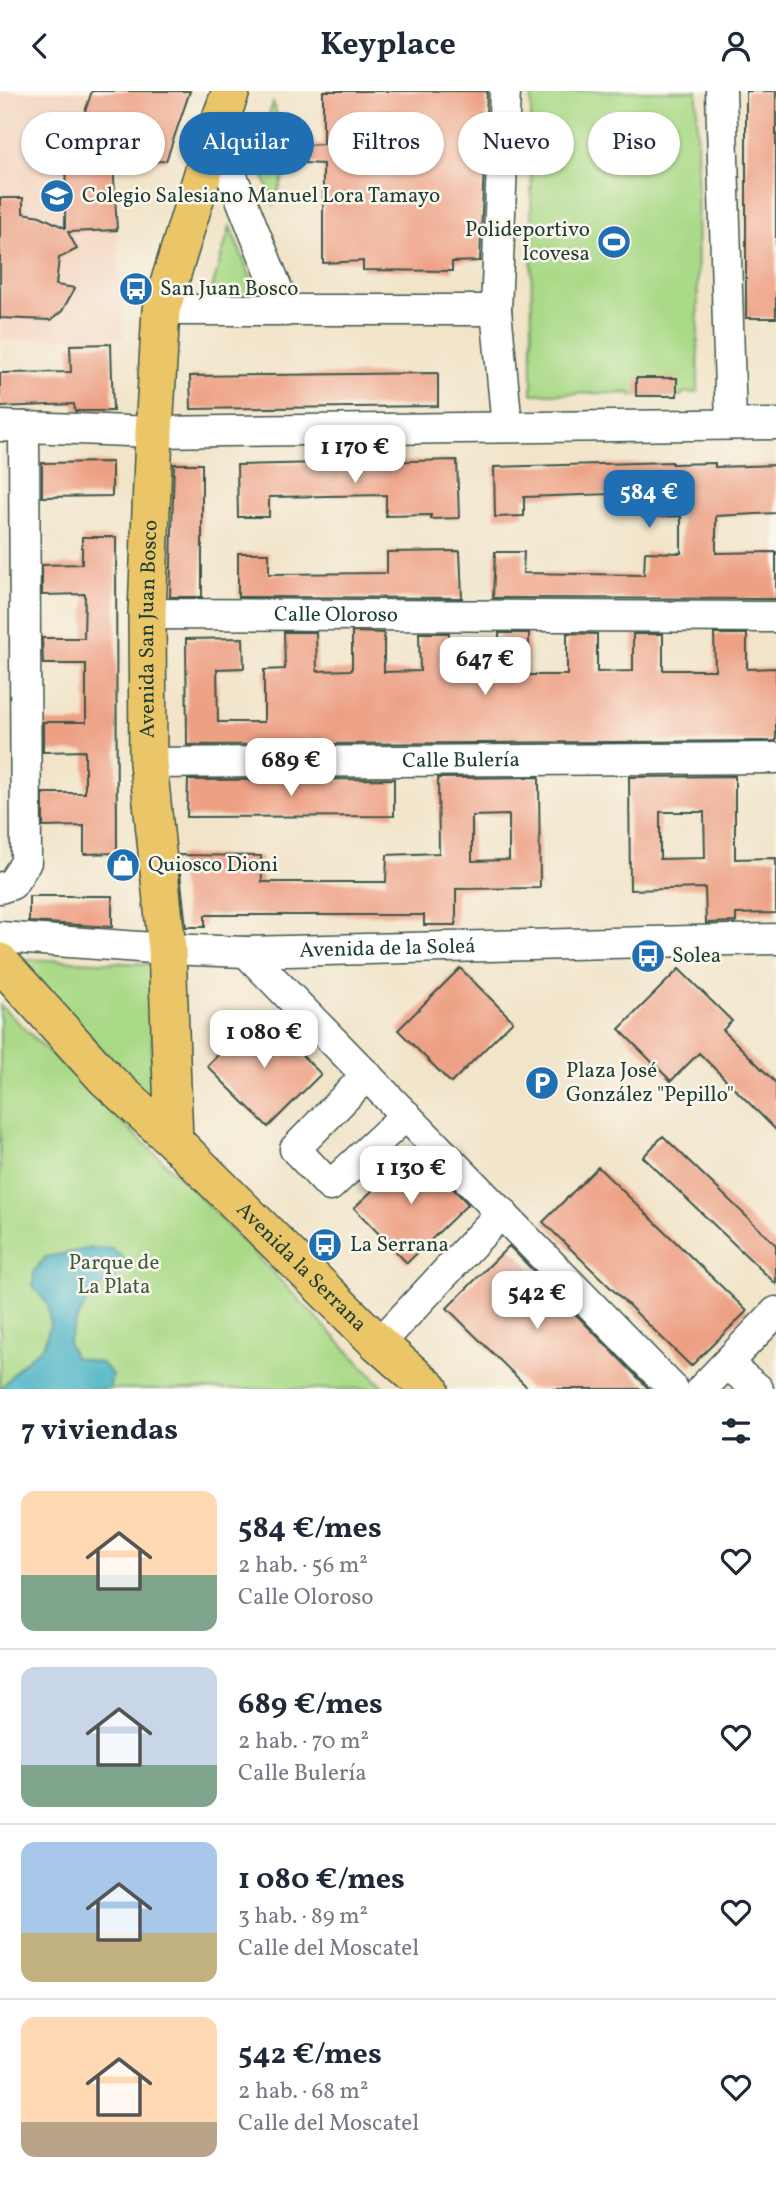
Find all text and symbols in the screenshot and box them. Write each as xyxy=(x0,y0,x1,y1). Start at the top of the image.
text: Keyplace xyxy=(320,24,456,68)
icon: back xyxy=(21,27,59,65)
icon: person xyxy=(717,27,755,65)
chip: Comprar xyxy=(21,112,165,175)
chip: Alquilar xyxy=(179,112,314,175)
chip: Filtros xyxy=(328,112,444,175)
chip: Nuevo xyxy=(458,112,574,175)
chip: Piso xyxy=(588,112,680,175)
school or university icon: Colegio Salesiano Manuel Lora Tamayo xyxy=(38,177,76,215)
place label: Colegio Salesiano Manuel Lora Tamayo xyxy=(82,182,440,211)
place label: Polideportivo Icovesa xyxy=(465,216,590,269)
sports icon: Polideportivo Icovesa xyxy=(595,223,633,261)
bus stop icon: San Juan Bosco xyxy=(117,270,155,308)
place label: San Juan Bosco xyxy=(160,275,299,304)
pin: 1 170 € xyxy=(290,425,420,485)
text: 1 170 € xyxy=(320,432,390,464)
pin: 584 € xyxy=(600,471,698,530)
text: 584 € xyxy=(620,477,678,509)
street label: Avenida San Juan Bosco xyxy=(132,519,165,738)
street label: Calle Oloroso xyxy=(274,600,398,630)
pin: 647 € xyxy=(436,637,534,697)
text: 647 € xyxy=(456,644,514,676)
pin: 689 € xyxy=(242,739,340,798)
text: 689 € xyxy=(261,745,321,777)
street label: Calle Bulería xyxy=(402,746,520,775)
shop icon: Quiosco Dioni xyxy=(104,846,142,884)
place label: Quiosco Dioni xyxy=(148,851,278,880)
street label: Avenida de la Soleá xyxy=(299,932,476,965)
bus stop icon: Solea xyxy=(629,937,667,975)
place label: Solea xyxy=(672,942,721,971)
pin: 1 080 € xyxy=(199,1011,329,1070)
text: 1 080 € xyxy=(226,1017,302,1049)
place label: Plaza José González "Pepillo" xyxy=(566,1057,734,1110)
parking icon: Plaza José González "Pepillo" xyxy=(523,1064,561,1102)
pin: 1 130 € xyxy=(346,1147,476,1206)
text: 1 130 € xyxy=(376,1153,446,1185)
street label: Avenida la Serrana xyxy=(229,1196,373,1338)
bus stop icon: La Serrana xyxy=(306,1226,344,1264)
place label: La Serrana xyxy=(350,1231,449,1260)
park label: Parque de La Plata xyxy=(69,1249,159,1302)
pin: 542 € xyxy=(488,1271,586,1331)
text: 542 € xyxy=(508,1278,566,1310)
text: 7 viviendas xyxy=(21,1410,178,1452)
icon: filters xyxy=(717,1412,755,1450)
text: 584 €/mes xyxy=(238,1508,382,1550)
icon: home xyxy=(77,1519,161,1603)
icon: heart xyxy=(717,1542,755,1580)
text: 2 hab. · 56 m² xyxy=(238,1550,368,1582)
text: Calle Oloroso xyxy=(238,1582,374,1614)
text: 689 €/mes xyxy=(238,1684,383,1726)
icon: home xyxy=(77,1695,161,1779)
icon: heart xyxy=(717,1718,755,1756)
text: 2 hab. · 70 m² xyxy=(238,1726,369,1758)
text: Calle Bulería xyxy=(238,1758,367,1790)
text: 1 080 €/mes xyxy=(238,1859,405,1901)
icon: home xyxy=(77,1870,161,1954)
icon: heart xyxy=(717,1893,755,1931)
text: 3 hab. · 89 m² xyxy=(238,1901,368,1933)
text: Calle del Moscatel xyxy=(238,1933,419,1965)
text: 542 €/mes xyxy=(238,2034,382,2076)
icon: home xyxy=(77,2045,161,2129)
icon: heart xyxy=(717,2068,755,2106)
text: 2 hab. · 68 m² xyxy=(238,2076,368,2108)
text: Calle del Moscatel xyxy=(238,2108,419,2140)

